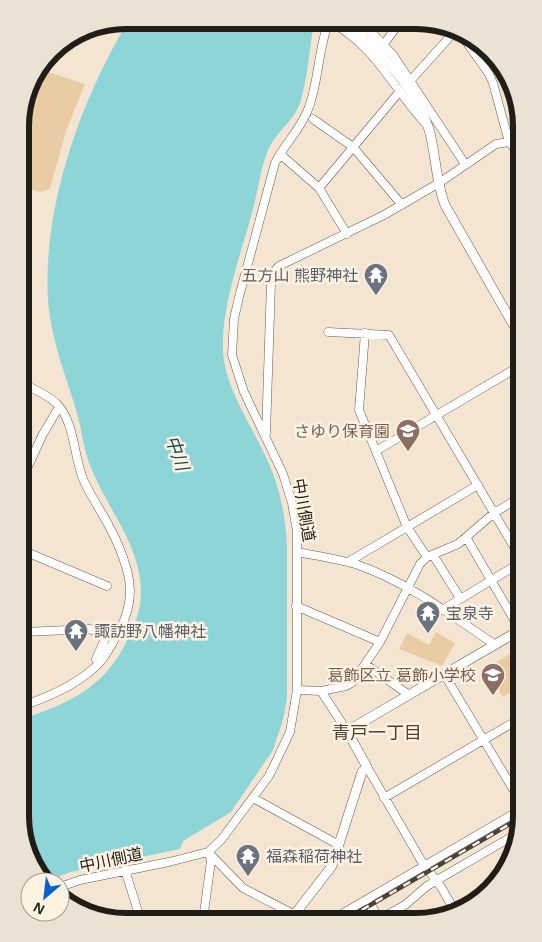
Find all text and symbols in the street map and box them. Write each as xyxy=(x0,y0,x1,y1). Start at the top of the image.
temple icon: 五方山 熊野神社 xyxy=(363,262,389,296)
place label: 五方山 熊野神社 xyxy=(242,267,358,284)
school or university icon: さゆり保育園 xyxy=(395,418,421,452)
place label: さゆり保育園 xyxy=(294,423,390,440)
water label: 中川 xyxy=(161,433,193,475)
street label: 中川側道 xyxy=(290,477,318,543)
temple icon: 宝泉寺 xyxy=(415,600,441,634)
place label: 宝泉寺 xyxy=(446,605,494,622)
temple icon: 諏訪野八幡神社 xyxy=(63,618,89,652)
place label: 諏訪野八幡神社 xyxy=(94,623,206,640)
school or university icon: 葛飾区立 葛飾小学校 xyxy=(480,662,506,696)
place label: 葛飾区立 葛飾小学校 xyxy=(328,667,476,684)
district label: 青戸一丁目 xyxy=(332,723,422,743)
temple icon: 福森稲荷神社 xyxy=(235,843,261,877)
street label: 中川側道 xyxy=(78,845,144,875)
place label: 福森稲荷神社 xyxy=(266,848,362,865)
north arrow xyxy=(20,872,70,922)
text: N xyxy=(31,899,47,918)

